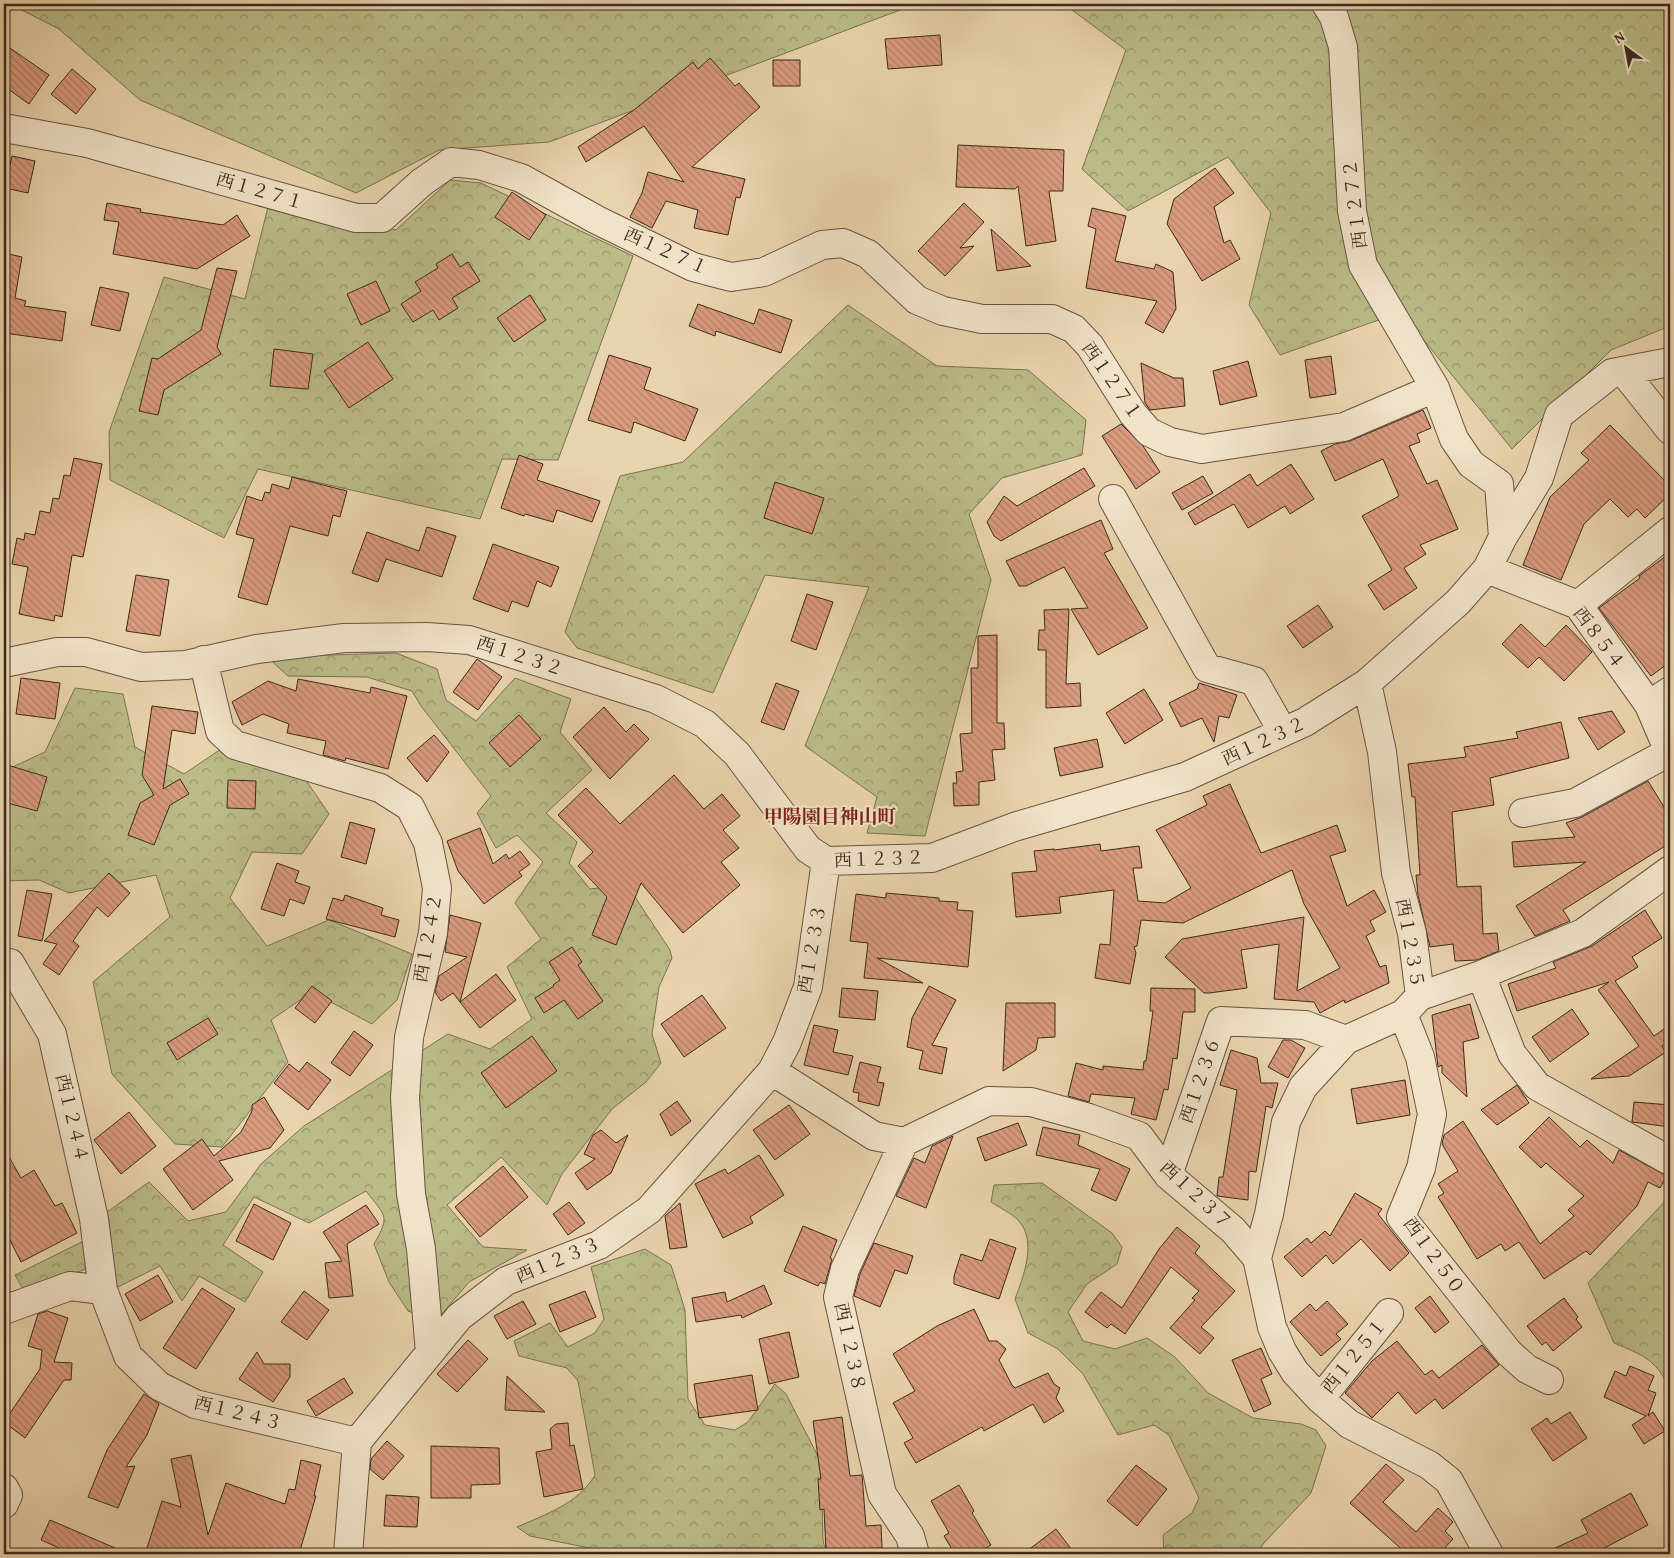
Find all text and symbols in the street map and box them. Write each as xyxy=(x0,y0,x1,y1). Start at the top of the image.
north arrow xyxy=(1602,22,1652,72)
text: N xyxy=(1610,26,1629,48)
street label: 西１２７２ xyxy=(1336,158,1373,250)
street label: 西１２７１ xyxy=(213,165,307,216)
street label: 西１２７１ xyxy=(620,220,713,281)
street label: 西１２７１ xyxy=(1076,336,1149,425)
street label: 西８５４ xyxy=(1567,601,1632,675)
street label: 西１２３２ xyxy=(473,629,567,682)
street label: 西１２３２ xyxy=(1217,709,1310,772)
district label: 甲陽園目神山町 xyxy=(763,802,897,830)
street label: 西１２３２ xyxy=(834,843,924,874)
street label: 西１２４２ xyxy=(406,891,449,985)
street label: 西１２３５ xyxy=(1389,896,1432,990)
street label: 西１２３３ xyxy=(790,902,833,996)
street label: 西１２３６ xyxy=(1172,1033,1227,1127)
street label: 西１２４４ xyxy=(49,1071,96,1165)
street label: 西１２３７ xyxy=(1154,1154,1238,1235)
street label: 西１２５０ xyxy=(1397,1211,1472,1300)
street label: 西１２３３ xyxy=(511,1230,605,1290)
street label: 西１２３８ xyxy=(828,1300,873,1394)
street label: 西１２５１ xyxy=(1315,1312,1392,1399)
street label: 西１２４３ xyxy=(191,1389,285,1437)

